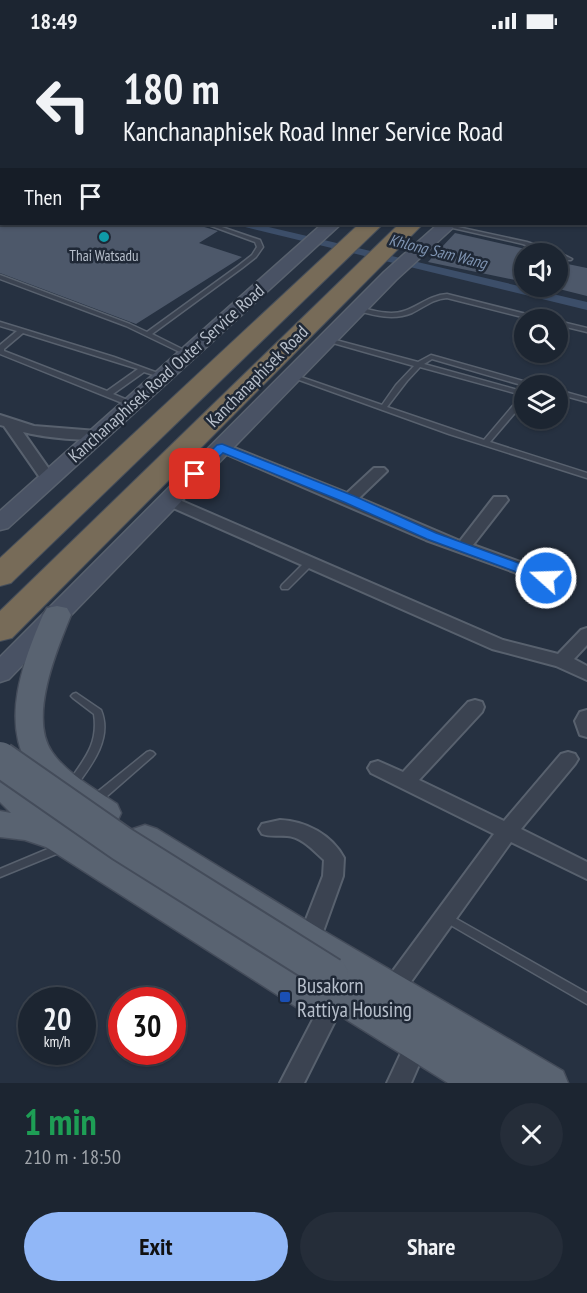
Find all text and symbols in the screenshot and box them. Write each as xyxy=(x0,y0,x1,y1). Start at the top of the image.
text: 18:49 xyxy=(30,7,78,35)
text: 180 m xyxy=(123,61,220,116)
icon: left xyxy=(24,66,102,144)
text: Kanchanaphisek Road Inner Service Road xyxy=(123,114,503,148)
icon: arrive xyxy=(74,180,107,213)
text: Then xyxy=(24,183,62,211)
water label: Khlong Sam Wang xyxy=(387,229,490,273)
marker: Thai Watsadu xyxy=(97,230,111,244)
map controls xyxy=(514,243,568,429)
button: sound xyxy=(514,243,568,297)
place label: Thai Watsadu xyxy=(69,246,139,265)
street label: Kanchanaphisek Road Outer Service Road xyxy=(63,279,269,467)
button: search xyxy=(514,309,568,363)
street label: Kanchanaphisek Road xyxy=(202,321,312,431)
button: layers xyxy=(514,375,568,429)
pin xyxy=(169,448,220,499)
icon: arrive xyxy=(178,457,211,490)
position arrow xyxy=(514,546,578,610)
place label: Busakorn Rattiya Housing xyxy=(297,972,412,1023)
speed limit sign: 30 xyxy=(108,987,186,1065)
marker: Busakorn Rattiya Housing xyxy=(278,990,292,1004)
text: 20 xyxy=(43,999,71,1038)
text: km/h xyxy=(44,1032,70,1051)
text: 1 min xyxy=(24,1098,97,1145)
button: close xyxy=(500,1103,563,1166)
text: 210 m · 18:50 xyxy=(24,1144,121,1170)
button: Exit xyxy=(24,1212,288,1281)
button: Share xyxy=(300,1212,563,1281)

